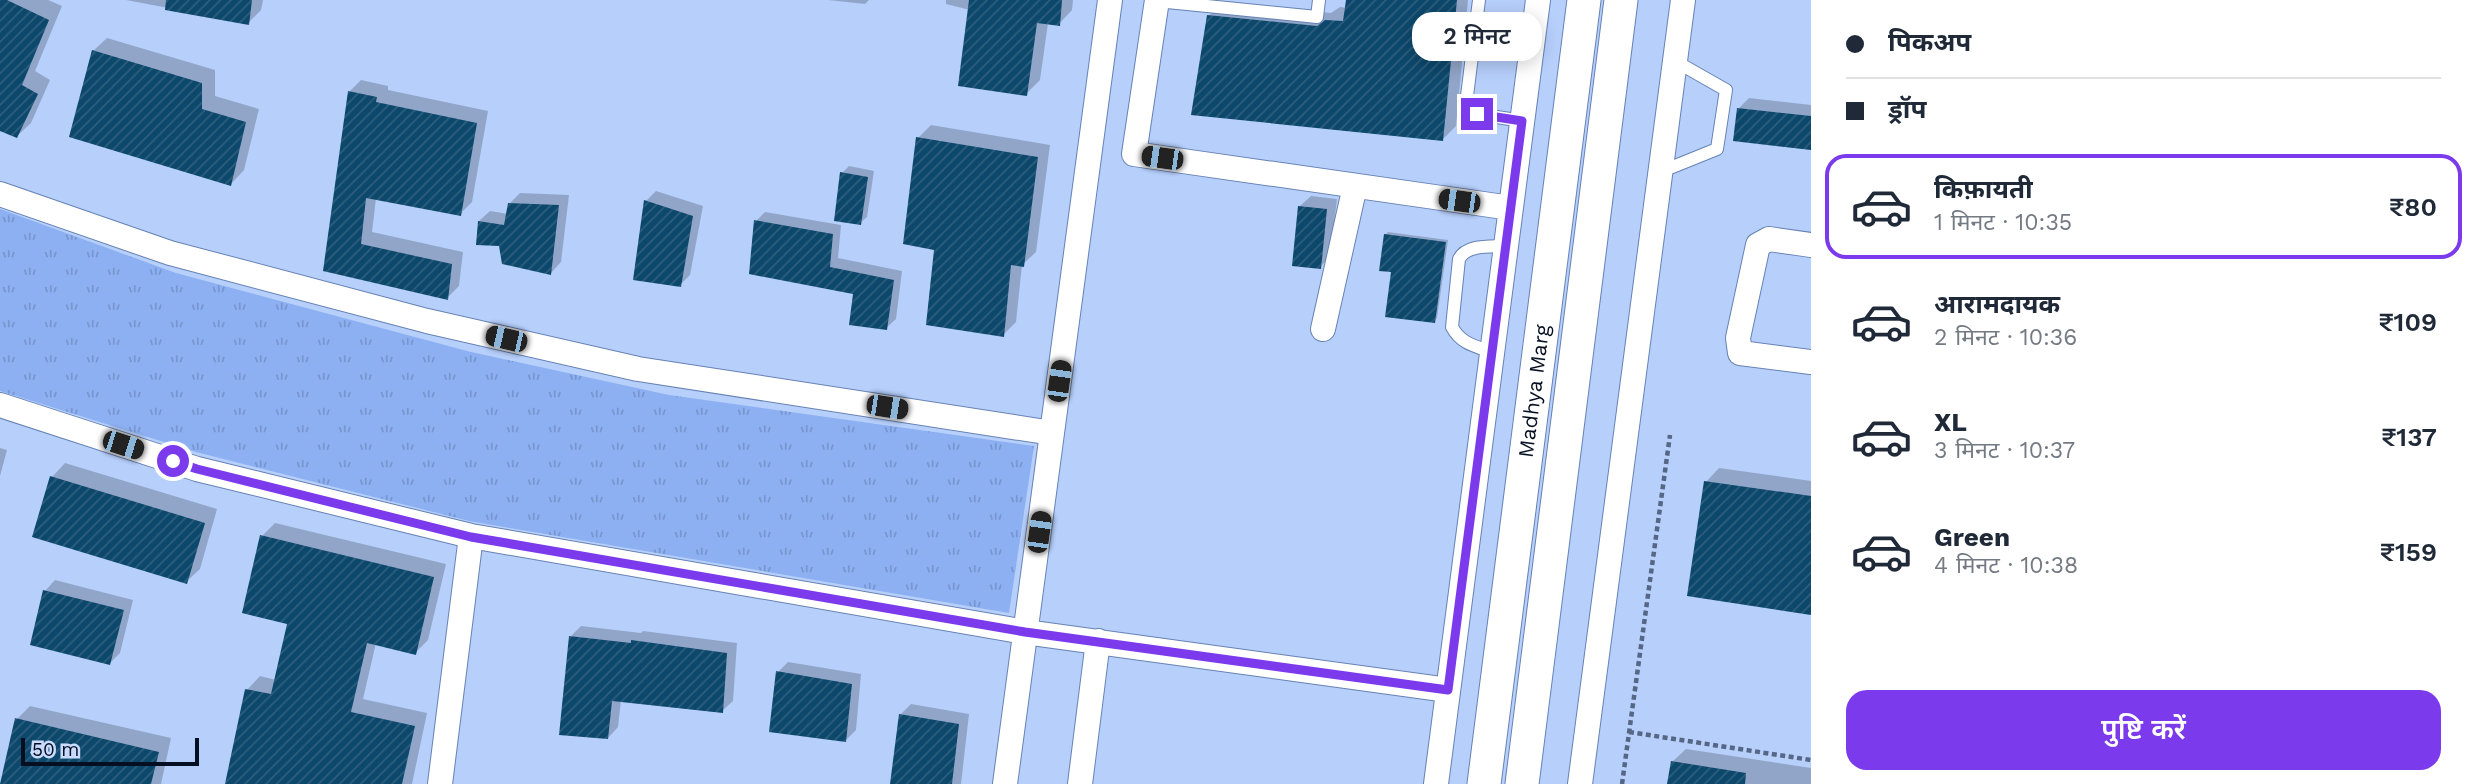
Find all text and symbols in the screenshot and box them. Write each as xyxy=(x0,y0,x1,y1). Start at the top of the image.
callout: 2 मिनट xyxy=(1412,12,1542,61)
text: 2 मिनट xyxy=(1443,23,1511,50)
text: पिकअप xyxy=(1888,27,1971,57)
text: ड्रॉप xyxy=(1888,94,1926,124)
route end xyxy=(1461,98,1493,130)
car xyxy=(1140,145,1185,171)
text: किफ़ायती xyxy=(1934,174,2033,204)
icon: car xyxy=(1850,175,1913,238)
car xyxy=(1437,188,1482,214)
text: ₹80 xyxy=(2389,192,2437,222)
text: 1 मिनट · 10:35 xyxy=(1934,209,2072,236)
text: आरामदायक xyxy=(1934,289,2060,319)
icon: car xyxy=(1850,290,1913,353)
text: ₹109 xyxy=(2378,307,2437,337)
street label: Madhya Marg xyxy=(1513,322,1555,459)
car xyxy=(484,324,529,354)
text: 2 मिनट · 10:36 xyxy=(1934,324,2077,351)
car xyxy=(1046,359,1073,403)
car xyxy=(865,393,910,421)
icon: car xyxy=(1850,405,1913,468)
text: XL xyxy=(1934,407,1967,437)
text: ₹137 xyxy=(2381,422,2437,452)
car xyxy=(100,429,147,461)
text: 3 मिनट · 10:37 xyxy=(1934,437,2075,464)
route start xyxy=(157,445,189,477)
car xyxy=(1026,510,1053,554)
icon: car xyxy=(1850,520,1913,583)
text: Green xyxy=(1934,522,2010,552)
text: ₹159 xyxy=(2380,537,2437,567)
text: 4 मिनट · 10:38 xyxy=(1934,552,2078,579)
button: पुष्टि करें xyxy=(1846,690,2441,770)
scale bar xyxy=(21,735,200,767)
text: 50 m xyxy=(32,738,79,761)

